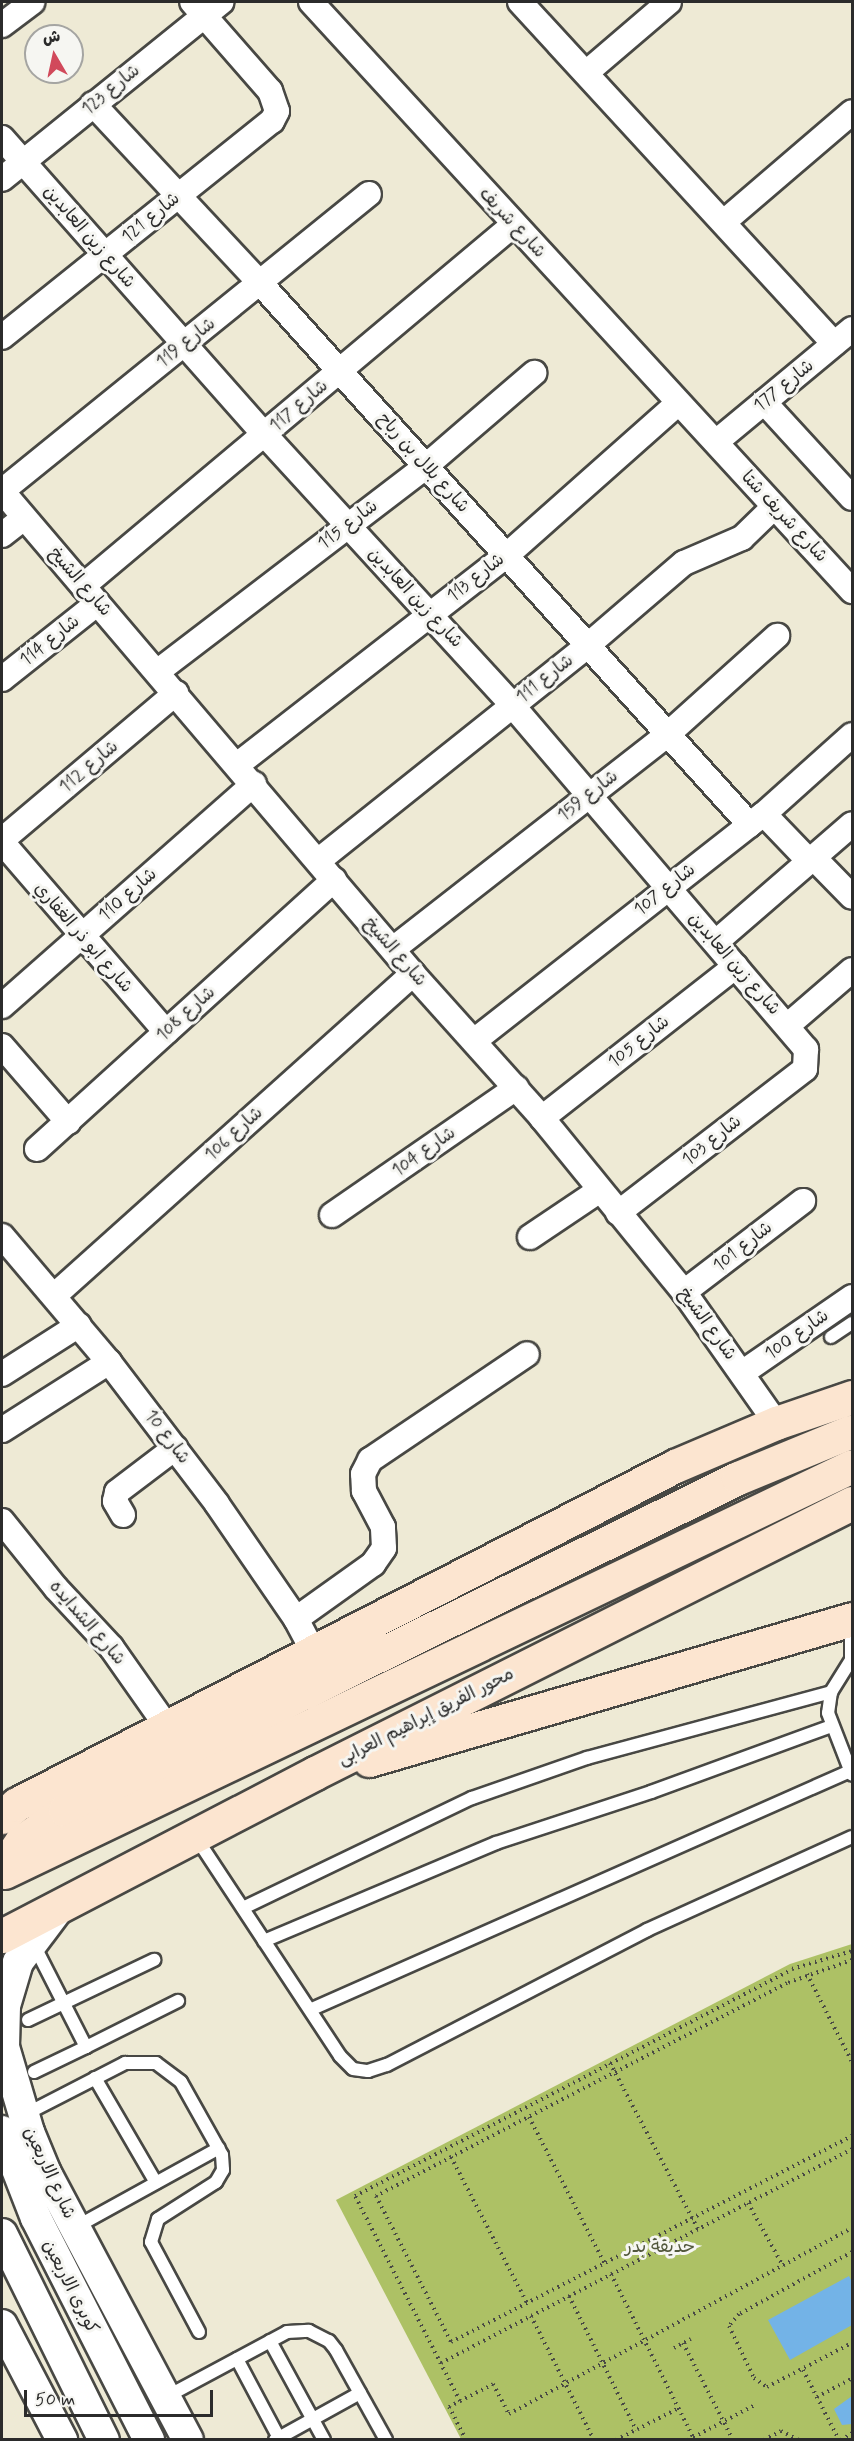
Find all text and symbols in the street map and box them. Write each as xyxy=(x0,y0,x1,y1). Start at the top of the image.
north arrow xyxy=(24,24,84,84)
text: ش xyxy=(41,26,62,49)
street label: شارع 123 xyxy=(78,60,144,120)
street label: شارع زين العابدين xyxy=(38,181,140,293)
street label: شارع شريف xyxy=(474,183,550,263)
street label: شارع 121 xyxy=(118,188,184,248)
street label: شارع 119 xyxy=(152,313,220,373)
street label: شارع 177 xyxy=(750,355,818,417)
street label: شارع 117 xyxy=(265,375,333,437)
street label: شارع بلال بن رباح xyxy=(372,409,474,517)
street label: شارع شريف شتا xyxy=(736,467,832,567)
street label: شارع 115 xyxy=(314,495,382,555)
street label: شارع الشيخ xyxy=(44,543,116,621)
street label: شارع زين العابدين xyxy=(363,543,467,653)
street label: شارع 113 xyxy=(443,549,509,607)
street label: شارع 114 xyxy=(16,611,84,671)
street label: شارع 111 xyxy=(512,650,578,708)
street label: شارع 112 xyxy=(55,736,123,798)
street label: شارع 159 xyxy=(553,766,623,826)
street label: شارع 107 xyxy=(630,859,700,921)
street label: شارع 110 xyxy=(94,864,162,926)
street label: شارع ابو ذر الغفاري xyxy=(29,878,137,998)
street label: شارع زين العابدين xyxy=(683,908,785,1020)
street label: شارع الشيخ xyxy=(359,913,431,991)
street label: شارع 108 xyxy=(152,982,220,1046)
street label: شارع 105 xyxy=(604,1011,674,1073)
street label: شارع 106 xyxy=(201,1102,267,1166)
street label: شارع 103 xyxy=(678,1111,746,1171)
street label: شارع 104 xyxy=(388,1122,460,1182)
street label: شارع 101 xyxy=(709,1217,777,1277)
street label: شارع الشيخ xyxy=(673,1283,741,1365)
street label: شارع 100 xyxy=(761,1305,833,1365)
street label: شارع 10 xyxy=(140,1406,194,1468)
street label: شارع الشدايده xyxy=(44,1576,130,1670)
street label: محور الفريق إبراهيم العرابى xyxy=(334,1663,518,1771)
street label: شارع الاربعين xyxy=(18,2124,80,2222)
park label: حديقة بدر xyxy=(625,2236,695,2258)
street label: كوبرى الاربعين xyxy=(37,2237,103,2337)
scale bar xyxy=(27,2378,216,2416)
text: 50 m xyxy=(35,2388,75,2412)

